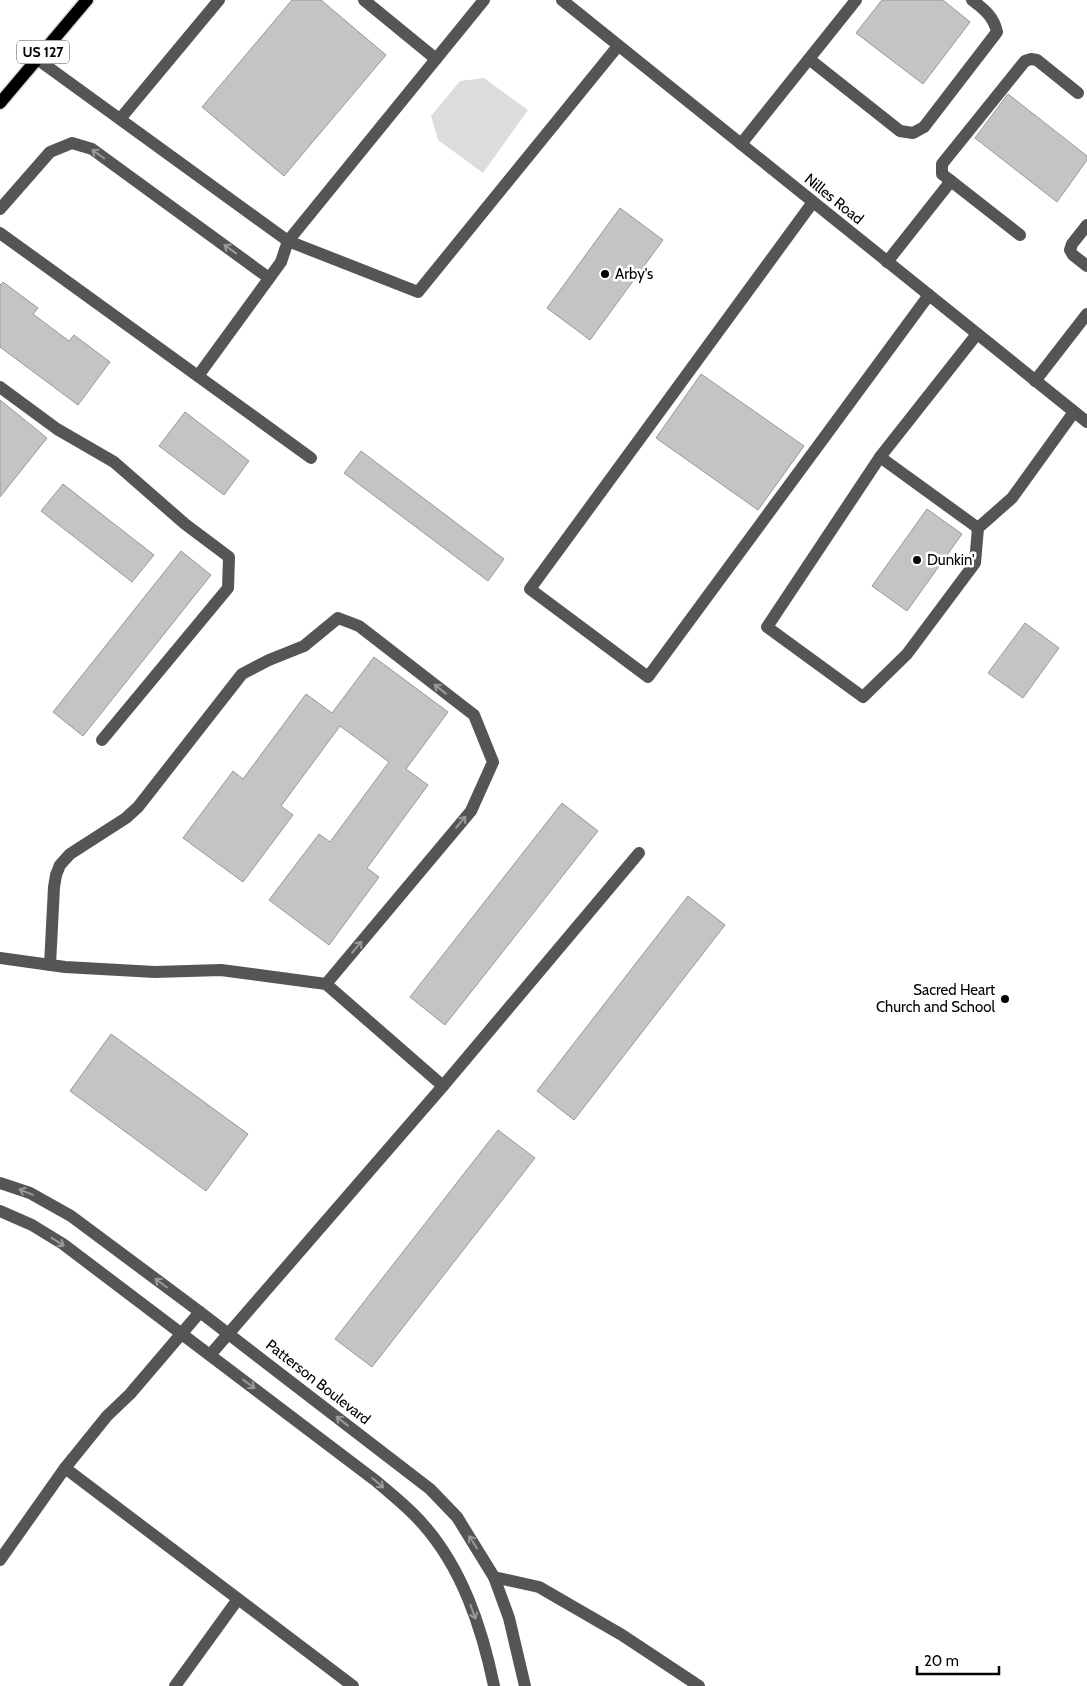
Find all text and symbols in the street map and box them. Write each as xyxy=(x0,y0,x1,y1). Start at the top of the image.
road number: US 127 xyxy=(17,41,69,64)
one-way arrow xyxy=(92,149,106,159)
street label: Nilles Road xyxy=(801,170,867,228)
one-way arrow xyxy=(223,244,237,254)
place label: Arby's xyxy=(615,265,653,283)
marker: Arby's xyxy=(599,268,611,280)
place label: Dunkin' xyxy=(927,551,975,569)
marker: Dunkin' xyxy=(911,554,923,566)
one-way arrow xyxy=(434,683,447,694)
one-way arrow xyxy=(455,816,467,829)
one-way arrow xyxy=(351,941,362,954)
place label: Sacred Heart Church and School xyxy=(876,981,995,1016)
marker: Sacred Heart Church and School xyxy=(999,993,1011,1005)
one-way arrow xyxy=(19,1187,34,1196)
one-way arrow xyxy=(51,1237,65,1247)
one-way arrow xyxy=(154,1278,168,1288)
street label: Patterson Boulevard xyxy=(262,1336,374,1428)
one-way arrow xyxy=(242,1379,255,1390)
one-way arrow xyxy=(336,1416,349,1427)
one-way arrow xyxy=(371,1477,384,1489)
one-way arrow xyxy=(468,1536,478,1550)
one-way arrow xyxy=(469,1604,478,1619)
scale bar xyxy=(917,1644,1000,1676)
text: 20 m xyxy=(924,1652,959,1670)

